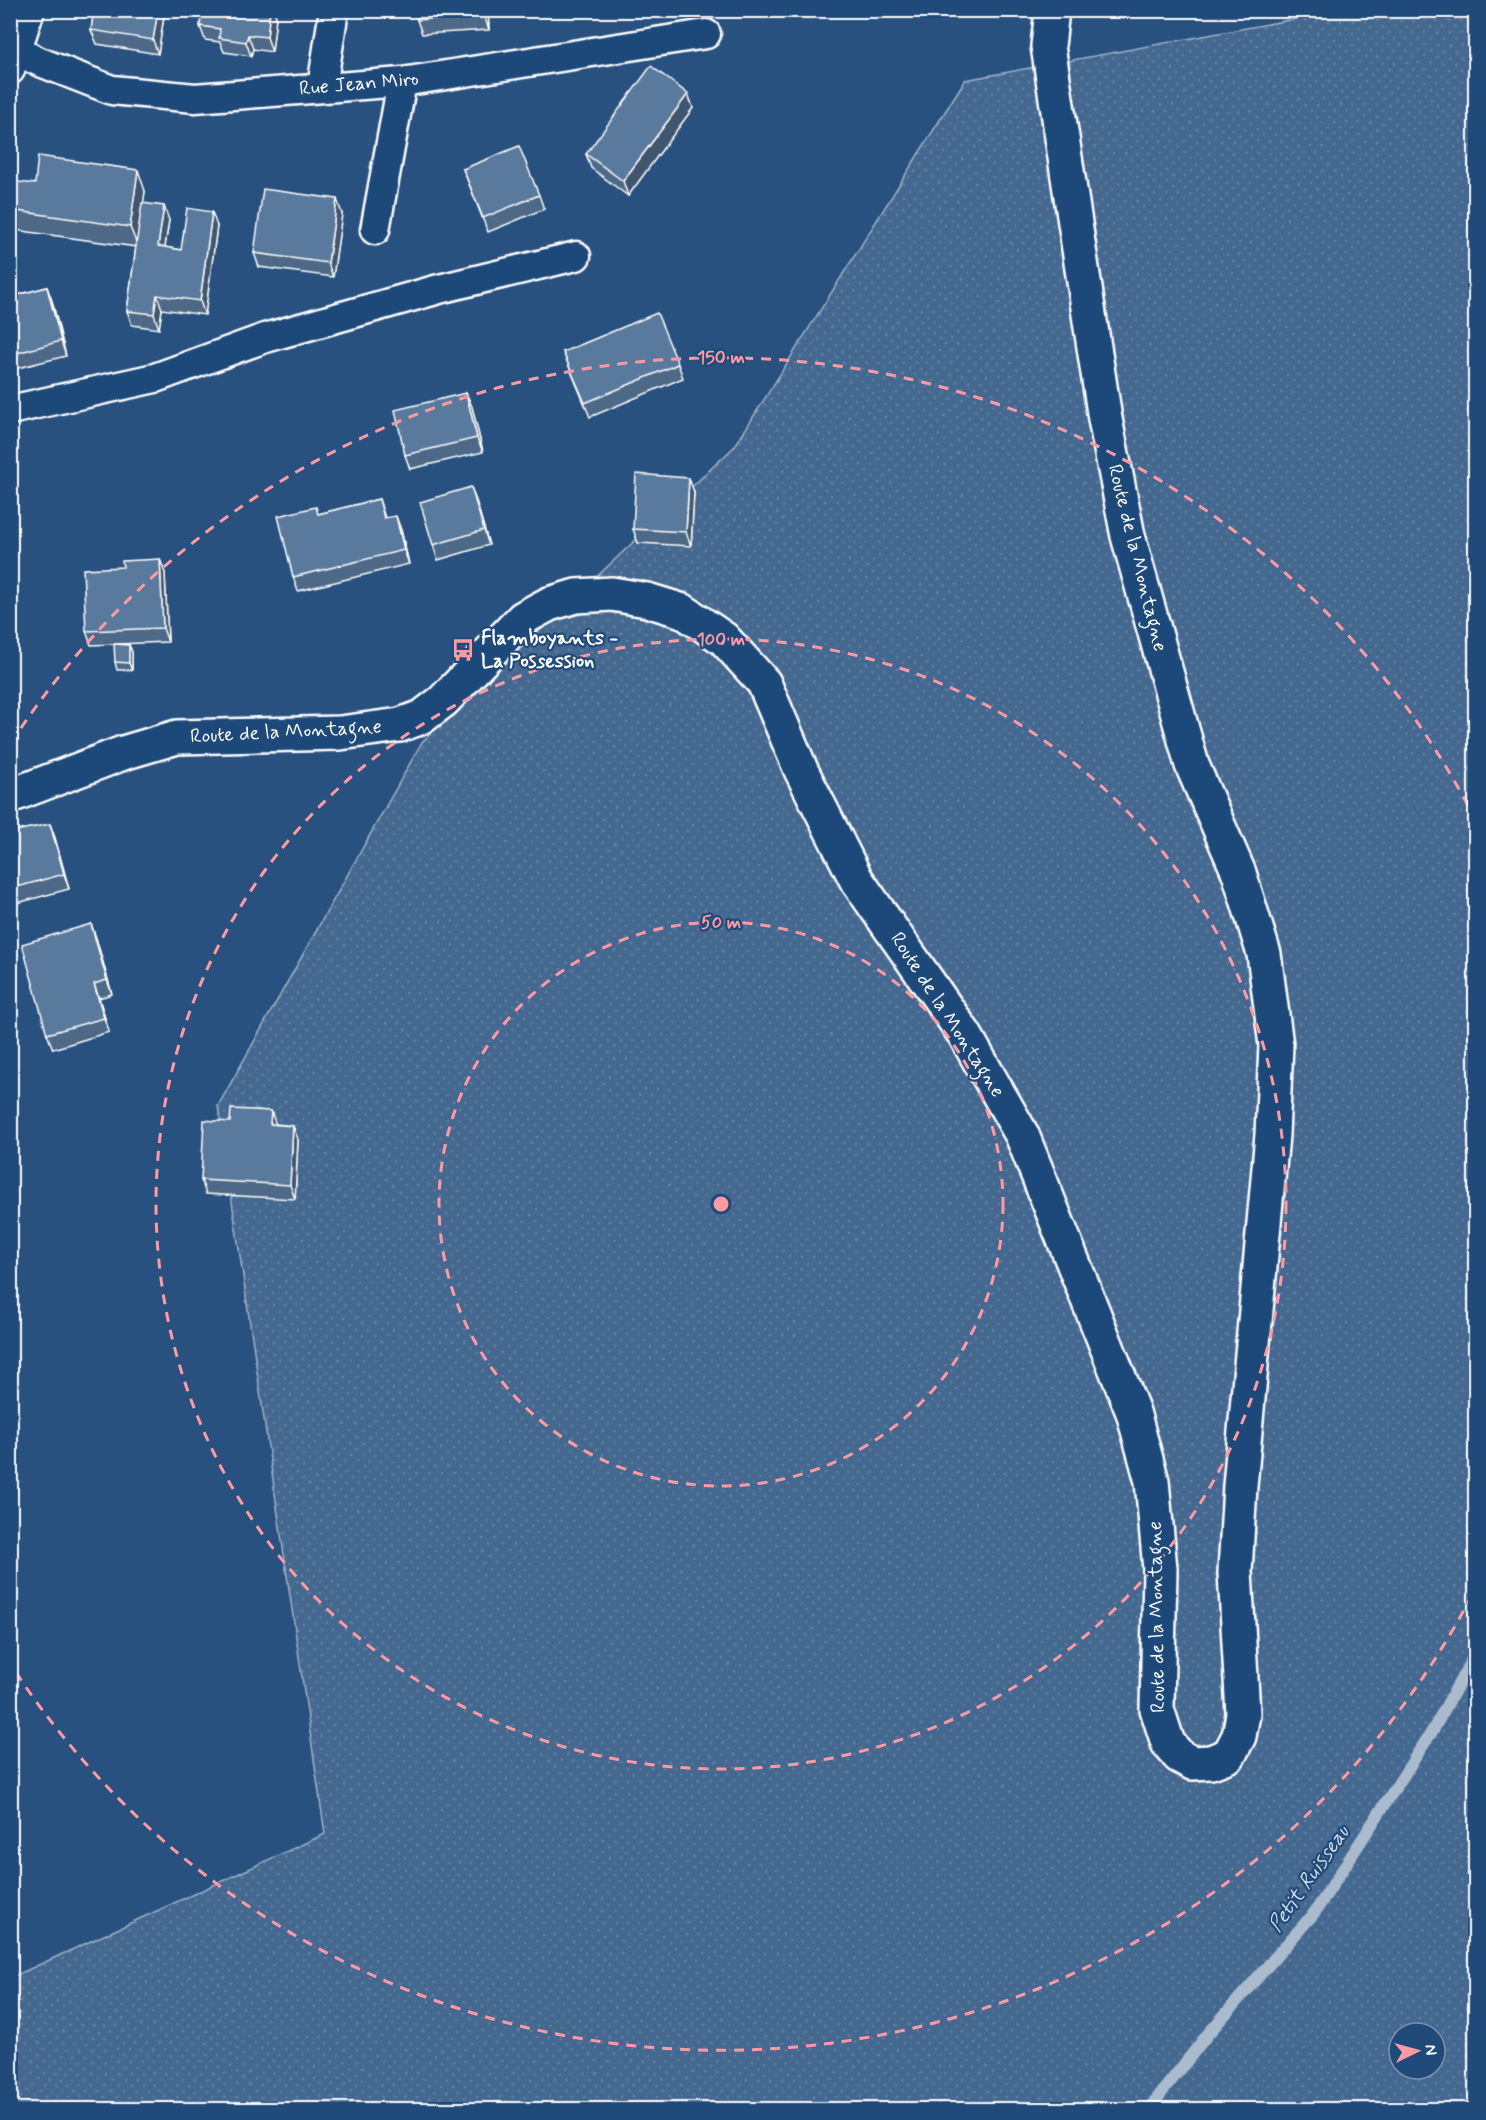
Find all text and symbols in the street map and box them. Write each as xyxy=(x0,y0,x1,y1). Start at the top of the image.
street label: Rue Jean Miro xyxy=(298,65,420,103)
text: 150 m xyxy=(697,346,745,370)
street label: Route de la Montagne xyxy=(1099,462,1173,655)
place label: Flamboyants - La Possession xyxy=(481,625,618,675)
text: 100 m xyxy=(697,628,745,652)
bus stop icon: Flamboyants - La Possession xyxy=(450,637,476,663)
street label: Route de la Montagne xyxy=(189,713,383,753)
text: 50 m xyxy=(701,911,741,935)
street label: Route de la Montagne xyxy=(882,927,1011,1104)
centre of rings xyxy=(711,1194,731,1214)
street label: Route de la Montagne xyxy=(1142,1521,1174,1713)
water label: Petit Ruisseau xyxy=(1262,1819,1357,1938)
north arrow xyxy=(1387,2021,1447,2081)
text: N xyxy=(1420,2044,1441,2056)

